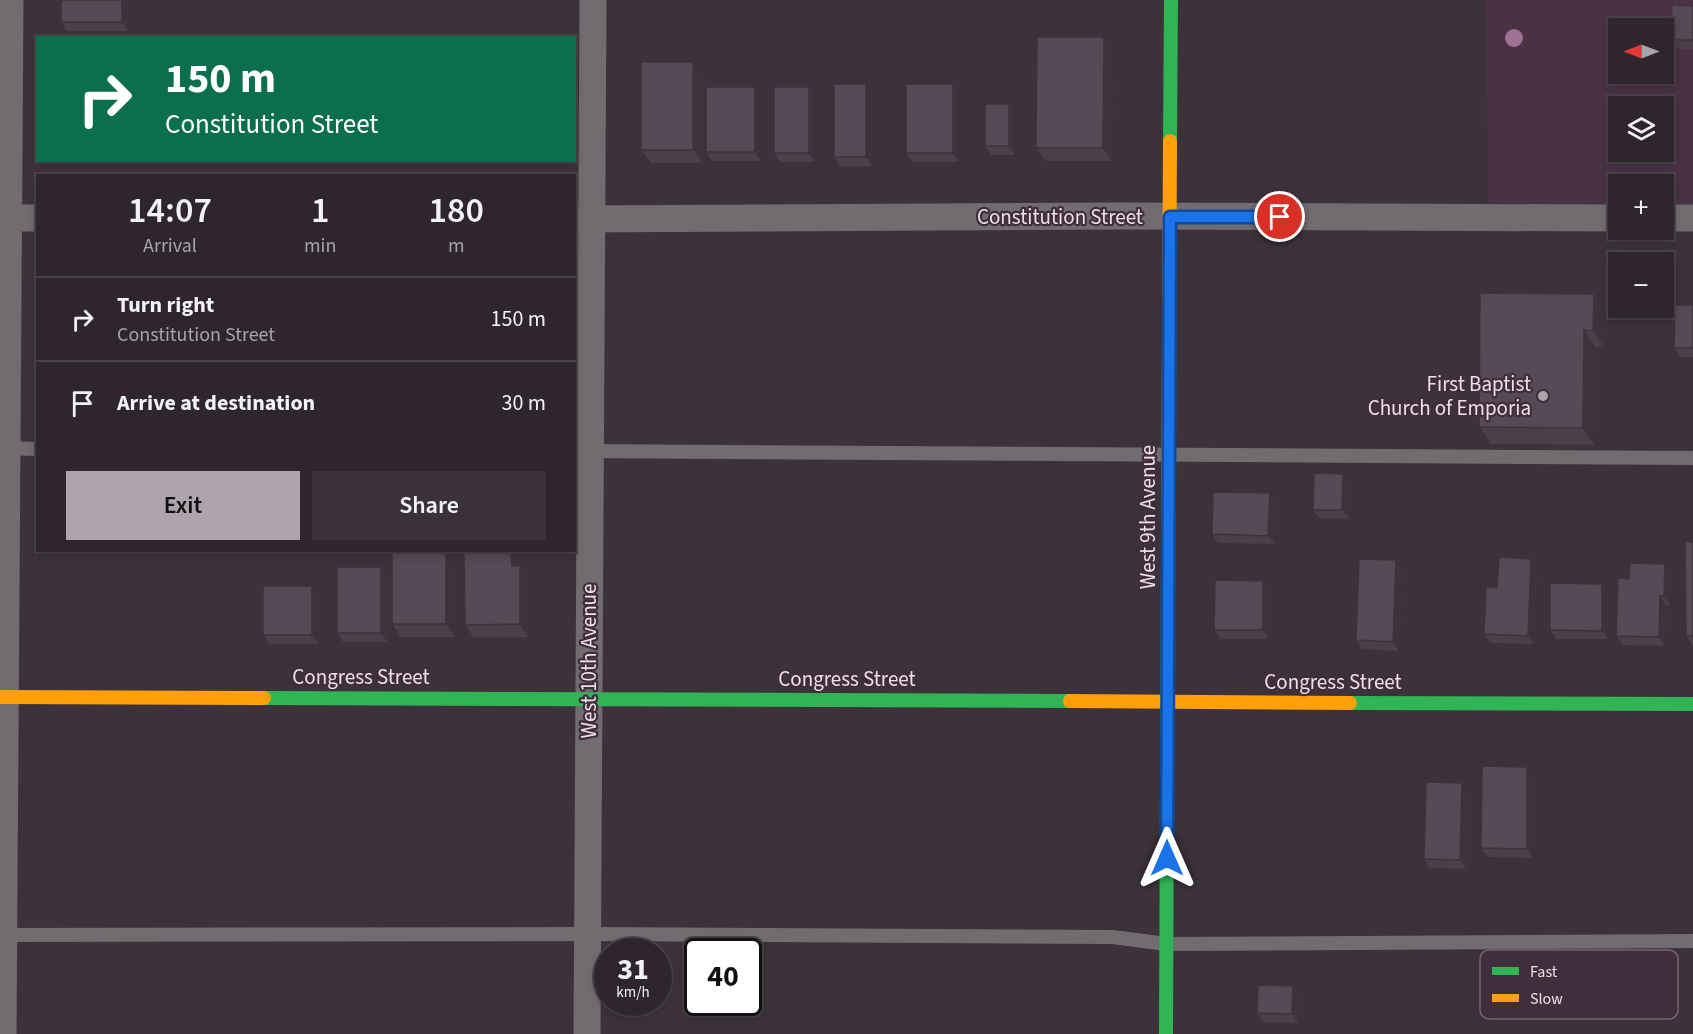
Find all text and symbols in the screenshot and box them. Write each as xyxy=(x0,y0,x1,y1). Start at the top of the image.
north arrow xyxy=(1608,18,1674,84)
map controls xyxy=(1608,18,1674,318)
text: 150 m xyxy=(165,49,276,109)
icon: right xyxy=(66,60,144,138)
button: layers xyxy=(1608,96,1674,162)
text: Constitution Street xyxy=(165,105,378,144)
button: + xyxy=(1608,174,1674,240)
text: 14:07 xyxy=(128,185,212,236)
text: 1 xyxy=(311,185,329,236)
text: 180 xyxy=(428,185,484,236)
pin xyxy=(1254,191,1305,242)
icon: arrive xyxy=(1263,200,1296,233)
street label: Constitution Street xyxy=(977,202,1143,232)
text: Arrival xyxy=(143,232,197,260)
text: min xyxy=(304,232,336,260)
text: m xyxy=(448,232,464,260)
button: − xyxy=(1608,252,1674,318)
text: Turn right xyxy=(117,289,214,321)
icon: right xyxy=(66,303,99,336)
text: 150 m xyxy=(491,303,546,335)
text: Constitution Street xyxy=(117,321,275,349)
place label: First Baptist Church of Emporia xyxy=(1368,369,1531,423)
icon: arrive xyxy=(66,387,99,420)
text: Arrive at destination xyxy=(117,387,315,419)
text: 30 m xyxy=(501,387,546,419)
marker: First Baptist Church of Emporia xyxy=(1536,389,1550,403)
street label: West 9th Avenue xyxy=(1133,445,1163,589)
button: Exit xyxy=(66,471,300,540)
button: Share xyxy=(312,471,546,540)
street label: West 10th Avenue xyxy=(574,584,604,738)
street label: Congress Street xyxy=(292,662,430,692)
street label: Congress Street xyxy=(778,664,916,694)
street label: Congress Street xyxy=(1264,667,1402,697)
position arrow xyxy=(1135,826,1199,890)
speed limit sign: 40 xyxy=(684,938,762,1016)
text: 31 xyxy=(617,948,649,991)
legend xyxy=(1480,950,1678,1019)
text: Fast xyxy=(1530,961,1558,983)
text: km/h xyxy=(616,982,650,1003)
text: Slow xyxy=(1530,988,1563,1010)

